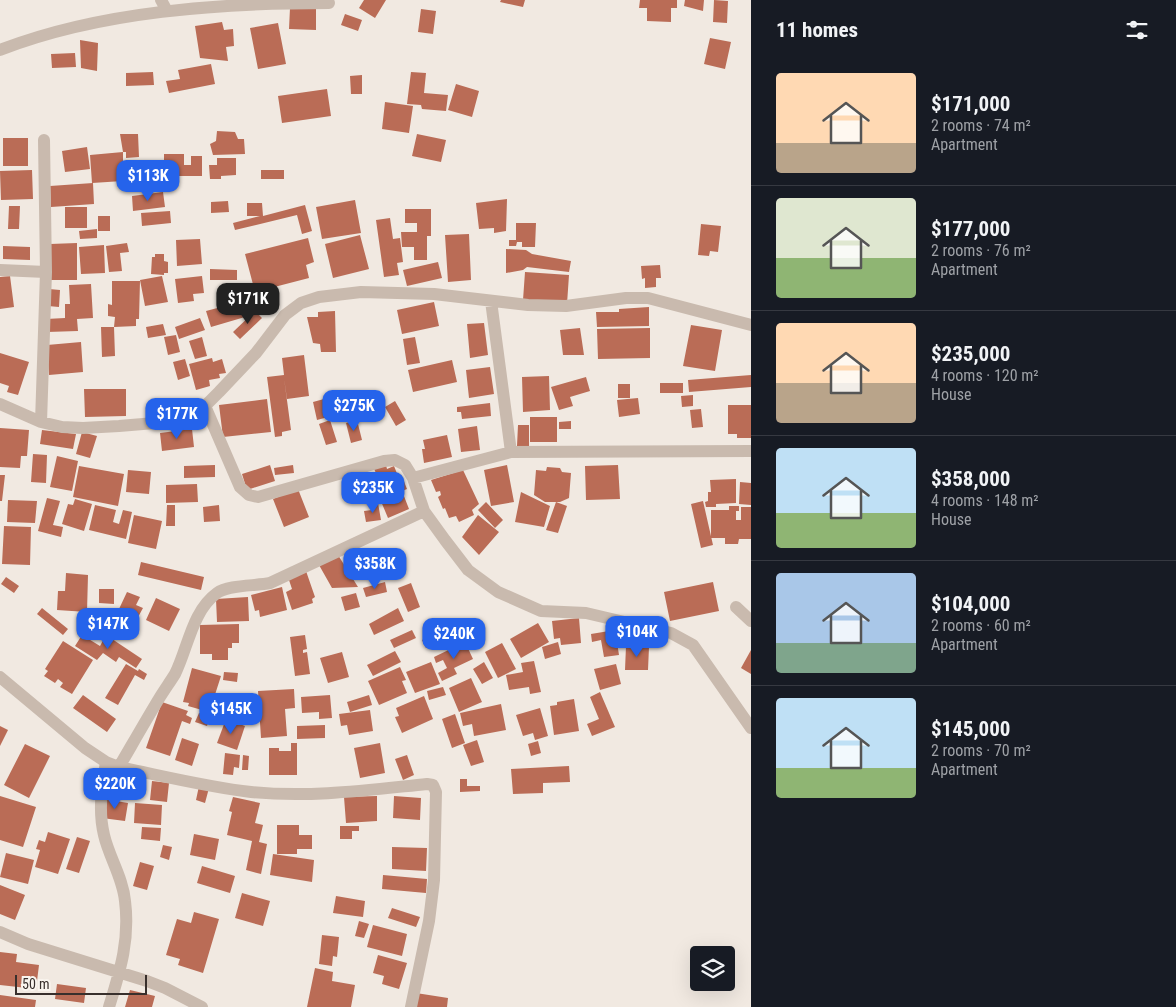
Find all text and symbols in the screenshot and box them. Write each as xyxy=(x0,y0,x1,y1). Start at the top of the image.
icon: filters xyxy=(1123,16,1151,44)
text: 11 homes xyxy=(776,18,858,42)
text: $171,000 xyxy=(931,92,1010,116)
icon: home xyxy=(816,93,876,153)
text: 2 rooms · 74 m² xyxy=(931,116,1031,135)
text: Apartment xyxy=(931,135,998,154)
pin: $113K xyxy=(113,160,183,202)
text: $113K xyxy=(127,166,169,185)
text: $177,000 xyxy=(931,217,1010,241)
icon: home xyxy=(816,218,876,278)
text: 2 rooms · 76 m² xyxy=(931,241,1031,260)
text: Apartment xyxy=(931,260,998,279)
pin: $171K xyxy=(213,282,283,325)
text: $171K xyxy=(227,289,269,308)
text: $235,000 xyxy=(931,342,1010,366)
icon: home xyxy=(816,343,876,403)
text: 4 rooms · 120 m² xyxy=(931,366,1039,385)
text: House xyxy=(931,385,971,404)
pin: $275K xyxy=(319,390,389,432)
text: $275K xyxy=(333,396,375,415)
pin: $177K xyxy=(142,398,212,440)
text: $177K xyxy=(156,404,198,423)
text: $358,000 xyxy=(931,467,1010,491)
icon: home xyxy=(816,468,876,528)
pin: $235K xyxy=(338,472,408,514)
text: $235K xyxy=(352,478,394,497)
text: 4 rooms · 148 m² xyxy=(931,491,1039,510)
text: House xyxy=(931,510,971,529)
pin: $358K xyxy=(340,548,410,590)
text: $358K xyxy=(354,554,396,573)
text: $104,000 xyxy=(931,592,1010,616)
icon: home xyxy=(816,593,876,653)
pin: $147K xyxy=(73,608,143,650)
text: $147K xyxy=(87,614,129,633)
pin: $104K xyxy=(602,616,672,658)
text: 2 rooms · 60 m² xyxy=(931,616,1031,635)
pin: $240K xyxy=(419,618,489,660)
text: $104K xyxy=(616,622,658,641)
text: $240K xyxy=(433,624,475,643)
text: Apartment xyxy=(931,635,998,654)
pin: $145K xyxy=(196,692,266,735)
text: $145K xyxy=(210,699,252,718)
text: $145,000 xyxy=(931,717,1010,741)
icon: home xyxy=(816,718,876,778)
text: 2 rooms · 70 m² xyxy=(931,741,1031,760)
text: Apartment xyxy=(931,760,998,779)
pin: $220K xyxy=(80,768,150,810)
text: $220K xyxy=(94,774,136,793)
map controls xyxy=(690,946,735,991)
button: layers xyxy=(690,946,735,991)
scale bar xyxy=(15,972,148,995)
text: 50 m xyxy=(22,976,50,992)

